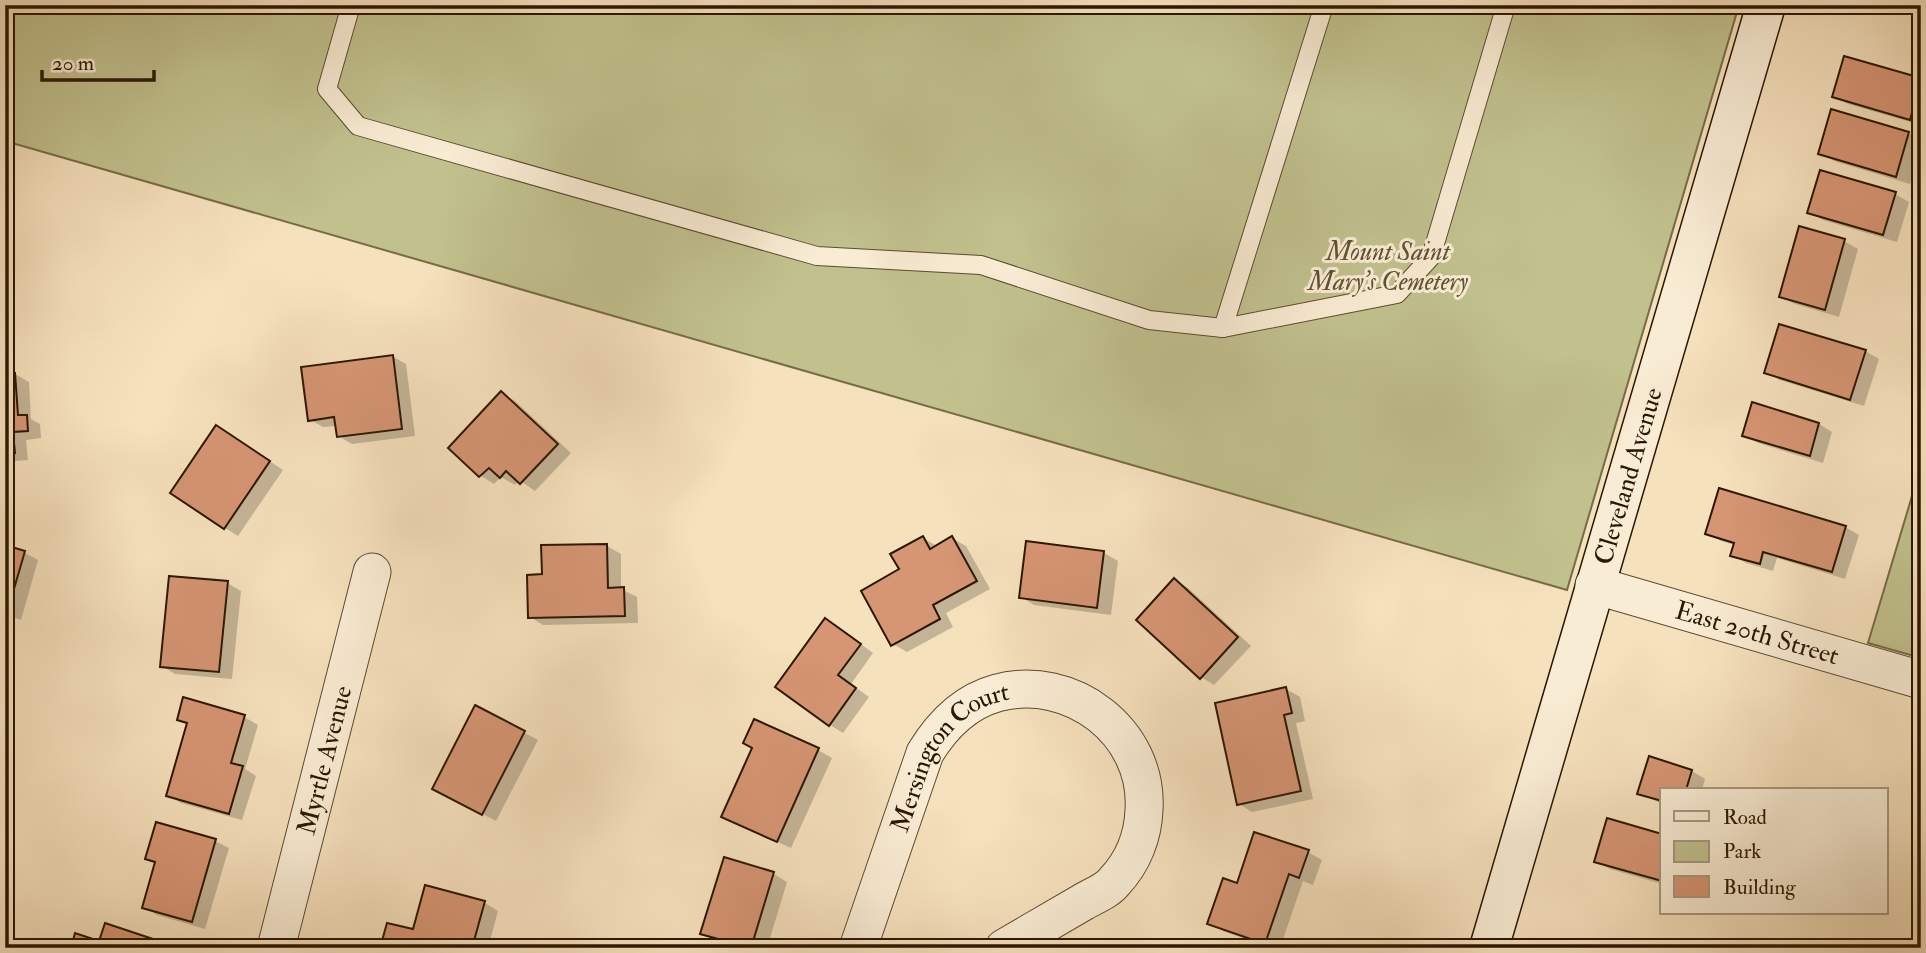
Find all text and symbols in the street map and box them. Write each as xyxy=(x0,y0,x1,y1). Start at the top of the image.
scale bar xyxy=(42,38,154,82)
text: 20 m xyxy=(52,50,94,77)
park label: Mount Saint Mary's Cemetery xyxy=(1306,236,1468,298)
street label: Cleveland Avenue xyxy=(1588,384,1670,568)
street label: East 20th Street xyxy=(1671,594,1843,672)
street label: Mersington Court xyxy=(884,676,1012,836)
street label: Myrtle Avenue xyxy=(291,682,359,838)
legend xyxy=(1660,788,1888,914)
text: Road xyxy=(1723,804,1768,831)
text: Park xyxy=(1723,838,1761,865)
text: Building xyxy=(1723,874,1796,901)

